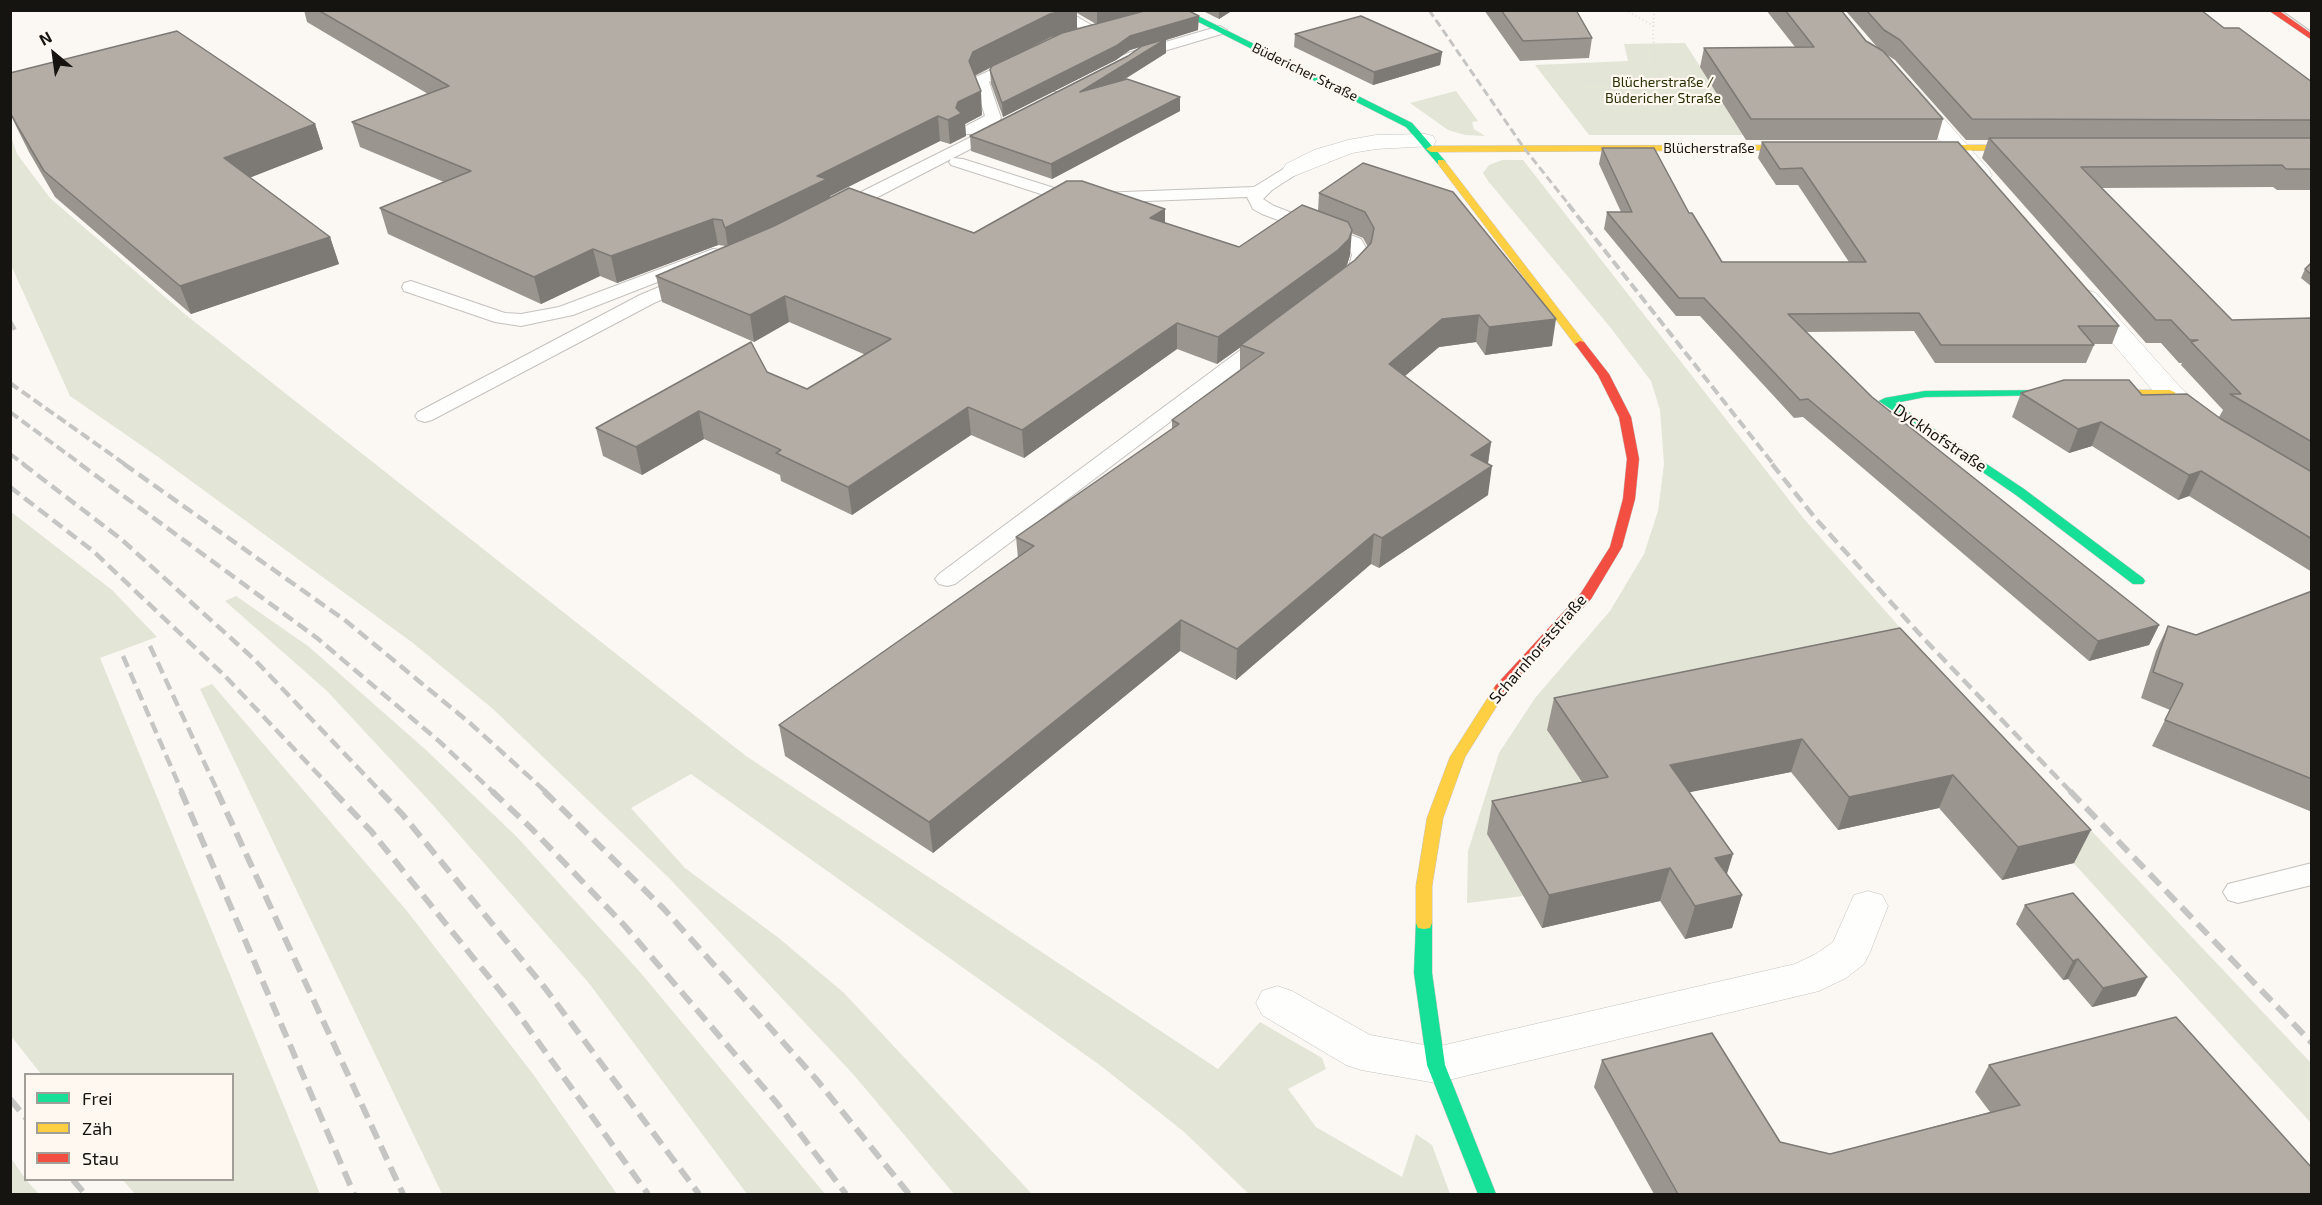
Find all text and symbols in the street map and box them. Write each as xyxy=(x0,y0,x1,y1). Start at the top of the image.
north arrow xyxy=(24,24,84,84)
text: N xyxy=(35,27,55,49)
street label: Büdericher Straße xyxy=(1249,39,1361,105)
park label: Blücherstraße / Büdericher Straße xyxy=(1605,74,1721,106)
street label: Blücherstraße xyxy=(1663,140,1755,156)
street label: Dyckhofstraße xyxy=(1890,400,1990,476)
street label: Scharnhorststraße xyxy=(1485,590,1591,708)
legend xyxy=(24,1073,234,1181)
text: Frei xyxy=(82,1087,113,1109)
text: Zäh xyxy=(82,1117,113,1139)
text: Stau xyxy=(82,1147,119,1169)

